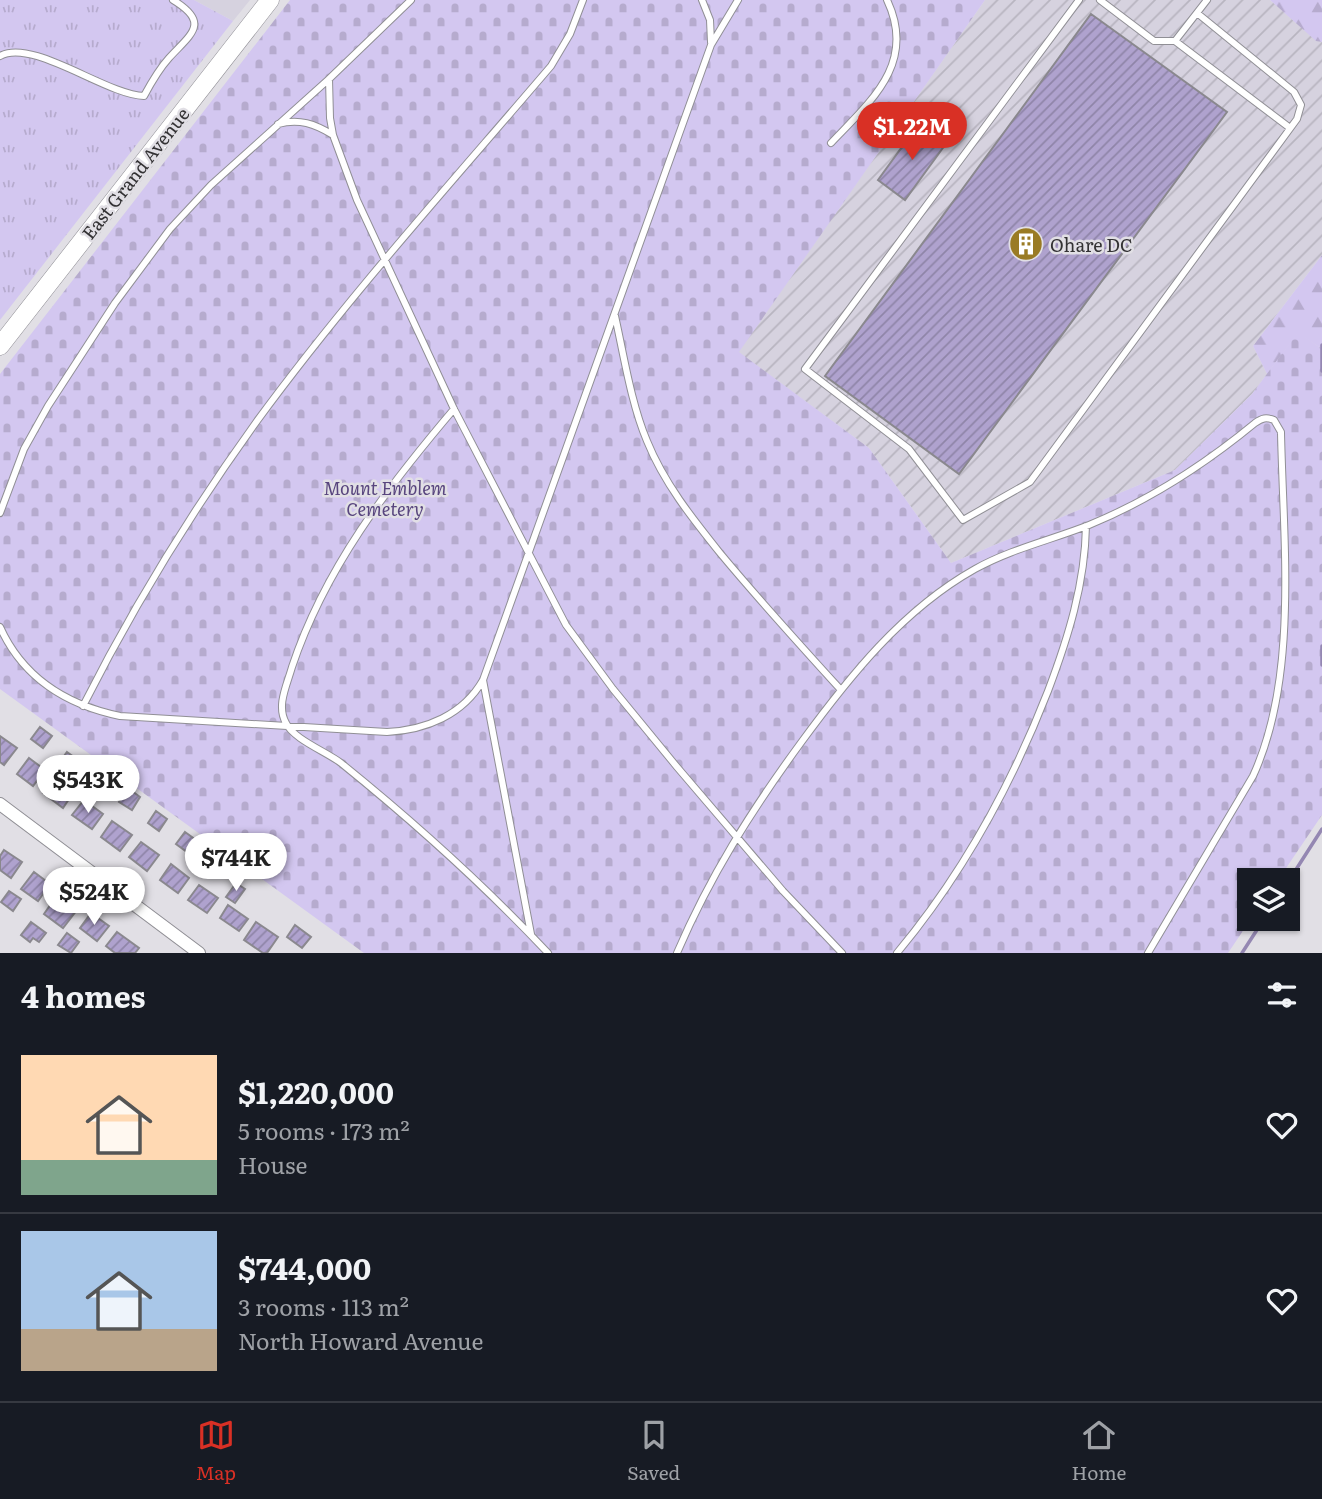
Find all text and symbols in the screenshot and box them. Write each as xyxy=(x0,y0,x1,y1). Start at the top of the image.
street label: East Grand Avenue xyxy=(75,101,195,245)
pin: $1.22M xyxy=(855,102,969,162)
text: $1.22M xyxy=(873,108,951,142)
building icon: Ohare DC xyxy=(1007,225,1045,263)
place label: Ohare DC xyxy=(1050,231,1133,258)
park label: Mount Emblem Cemetery xyxy=(323,474,447,522)
pin: $543K xyxy=(39,756,137,815)
text: $543K xyxy=(53,761,123,795)
pin: $744K xyxy=(187,834,285,893)
text: $744K xyxy=(201,839,271,873)
pin: $524K xyxy=(45,867,143,927)
map controls xyxy=(1237,868,1300,931)
button: layers xyxy=(1237,868,1300,931)
text: $524K xyxy=(59,873,129,907)
text: 4 homes xyxy=(21,973,146,1017)
icon: filters xyxy=(1263,976,1301,1014)
text: $1,220,000 xyxy=(238,1069,394,1113)
icon: home xyxy=(77,1083,161,1167)
icon: heart xyxy=(1263,1106,1301,1144)
text: 5 rooms · 173 m² xyxy=(238,1113,410,1147)
text: House xyxy=(238,1147,307,1181)
text: $744,000 xyxy=(238,1245,371,1289)
icon: home xyxy=(77,1259,161,1343)
icon: heart xyxy=(1263,1282,1301,1320)
text: 3 rooms · 113 m² xyxy=(238,1289,409,1323)
text: North Howard Avenue xyxy=(238,1323,483,1357)
tab: Map xyxy=(196,1416,236,1486)
tab: Saved xyxy=(627,1416,680,1486)
tab: Home xyxy=(1072,1416,1126,1486)

